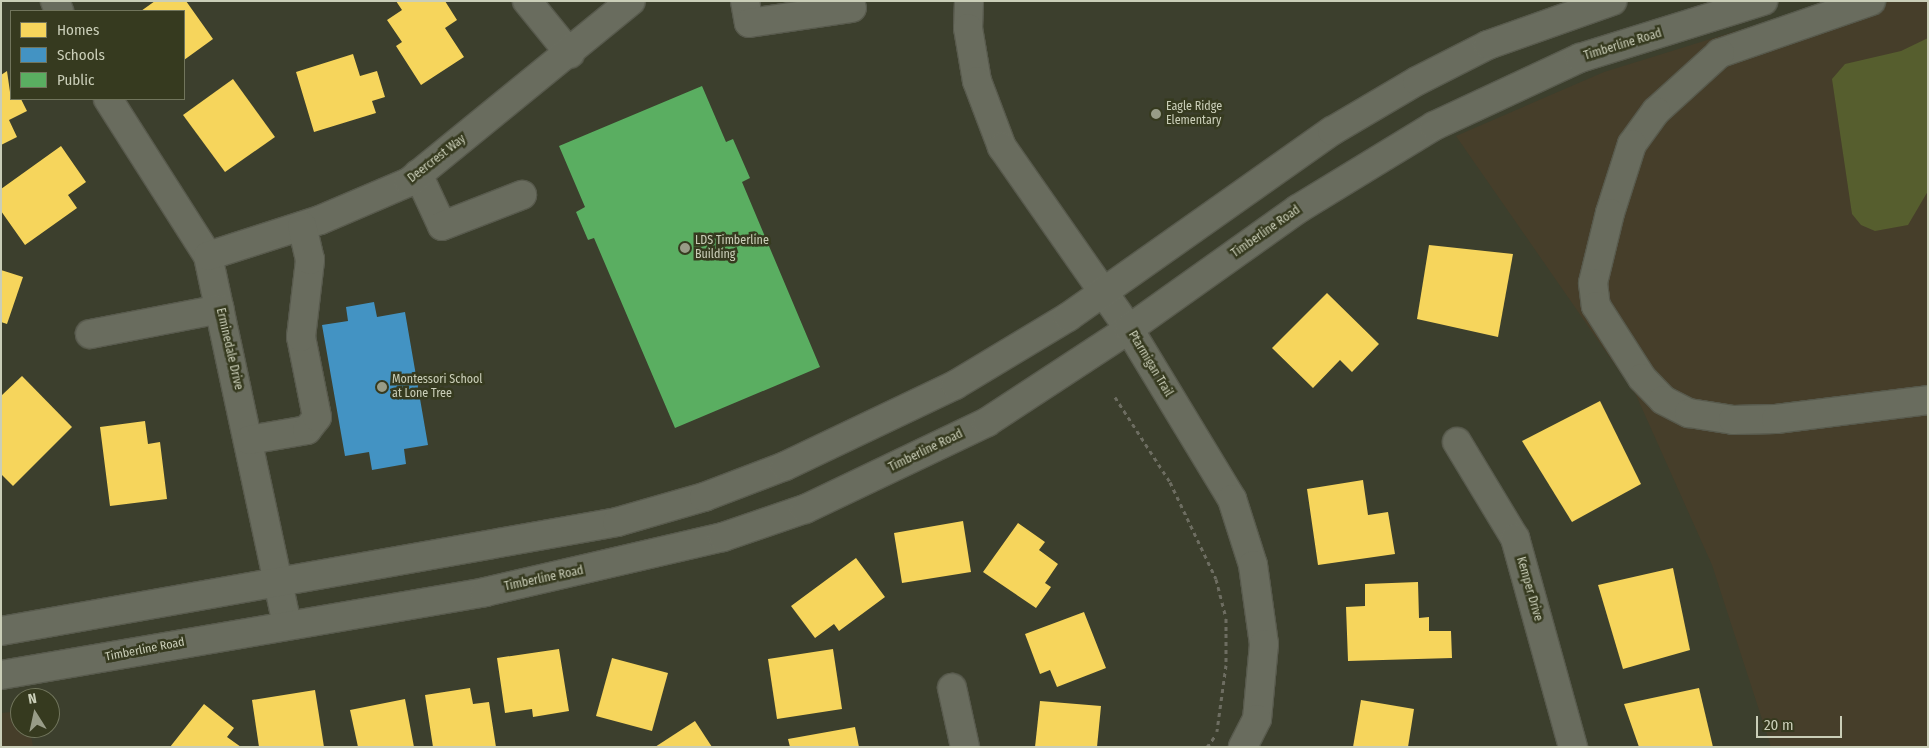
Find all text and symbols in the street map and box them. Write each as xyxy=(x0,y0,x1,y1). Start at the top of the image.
legend xyxy=(10,10,185,100)
text: Homes xyxy=(57,21,99,39)
street label: Timberline Road xyxy=(1582,26,1664,64)
text: Schools xyxy=(57,46,105,64)
text: Public xyxy=(57,71,94,89)
place label: Eagle Ridge Elementary xyxy=(1166,100,1222,128)
marker: Eagle Ridge Elementary xyxy=(1150,108,1162,120)
street label: Deercrest Way xyxy=(405,132,469,186)
street label: Timberline Road xyxy=(1229,203,1303,261)
place label: LDS Timberline Building xyxy=(695,234,769,262)
marker: LDS Timberline Building xyxy=(679,242,691,254)
street label: Erminedale Drive xyxy=(213,307,245,391)
street label: Ptarmigan Trail xyxy=(1125,329,1175,399)
place label: Montessori School at Lone Tree xyxy=(392,373,483,401)
marker: Montessori School at Lone Tree xyxy=(376,381,388,393)
street label: Timberline Road xyxy=(887,427,965,475)
street label: Kemper Drive xyxy=(1513,555,1545,623)
street label: Timberline Road xyxy=(503,564,585,594)
street label: Timberline Road xyxy=(104,635,186,665)
north arrow xyxy=(10,688,60,738)
text: N xyxy=(27,690,38,708)
scale bar xyxy=(1759,706,1845,738)
text: 20 m xyxy=(1764,716,1794,734)

